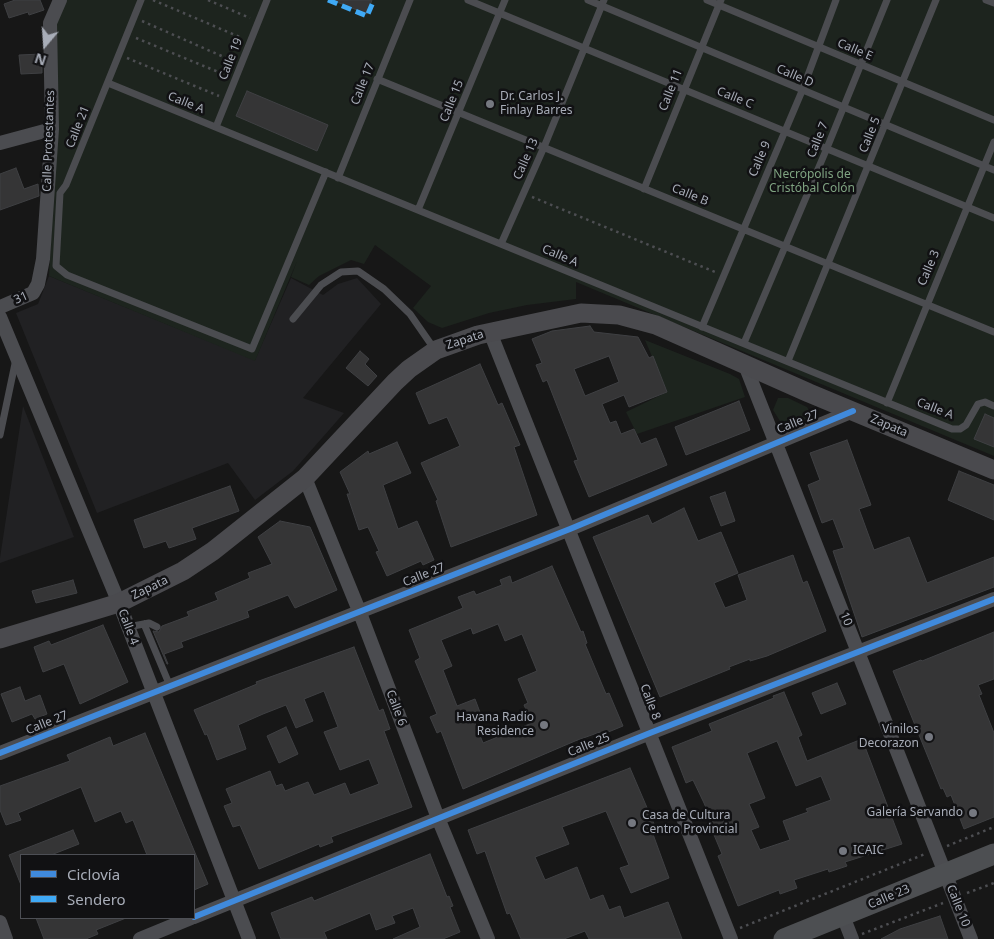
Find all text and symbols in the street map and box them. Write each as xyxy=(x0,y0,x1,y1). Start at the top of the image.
north arrow xyxy=(20,20,70,70)
street label: Calle 19 xyxy=(216,36,246,82)
street label: Calle E xyxy=(835,36,875,64)
text: N xyxy=(32,49,49,71)
street label: Calle 17 xyxy=(348,61,378,107)
street label: Calle D xyxy=(774,62,816,90)
street label: Calle 11 xyxy=(656,67,686,113)
street label: Calle 15 xyxy=(437,78,467,124)
street label: Calle C xyxy=(715,84,755,112)
street label: Calle A xyxy=(166,89,206,117)
street label: Calle Protestantes xyxy=(40,90,58,192)
place label: Dr. Carlos J. Finlay Barres xyxy=(500,90,573,118)
marker: Dr. Carlos J. Finlay Barres xyxy=(484,98,496,110)
street label: Calle 21 xyxy=(63,104,93,150)
street label: Calle 5 xyxy=(856,115,884,155)
street label: Calle 7 xyxy=(804,120,832,160)
street label: Calle 13 xyxy=(510,136,542,182)
street label: Calle 9 xyxy=(746,139,774,179)
park label: Necrópolis de Cristóbal Colón xyxy=(769,168,855,196)
street label: Calle B xyxy=(670,181,710,209)
street label: Calle A xyxy=(540,242,580,270)
street label: Calle 3 xyxy=(915,248,943,288)
street label: 31 xyxy=(12,289,30,307)
street label: Zapata xyxy=(444,327,486,353)
street label: Calle A xyxy=(915,395,955,423)
street label: Calle 27 xyxy=(775,407,821,437)
street label: Zapata xyxy=(868,412,910,440)
street label: Calle 27 xyxy=(401,560,447,590)
street label: Zapata xyxy=(129,573,171,603)
street label: Calle 4 xyxy=(115,607,141,647)
street label: 10 xyxy=(837,610,855,628)
street label: Calle 8 xyxy=(637,682,663,722)
street label: Calle 6 xyxy=(383,688,409,728)
street label: Calle 27 xyxy=(24,708,70,738)
place label: Havana Radio Residence xyxy=(456,711,534,739)
marker: Havana Radio Residence xyxy=(538,719,550,731)
place label: Vinilos Decorazon xyxy=(859,723,919,751)
street label: Calle 25 xyxy=(566,730,612,760)
marker: Vinilos Decorazon xyxy=(923,731,935,743)
place label: Galería Servando xyxy=(867,806,963,820)
marker: Galería Servando xyxy=(967,807,979,819)
place label: Casa de Cultura Centro Provincial xyxy=(642,809,737,837)
marker: Casa de Cultura Centro Provincial xyxy=(626,817,638,829)
place label: ICAIC xyxy=(853,844,884,858)
marker: ICAIC xyxy=(837,845,849,857)
legend xyxy=(20,854,195,919)
text: Ciclovía xyxy=(67,864,120,884)
street label: Calle 23 xyxy=(866,882,912,912)
street label: Calle 10 xyxy=(943,883,973,929)
text: Sendero xyxy=(67,889,126,909)

